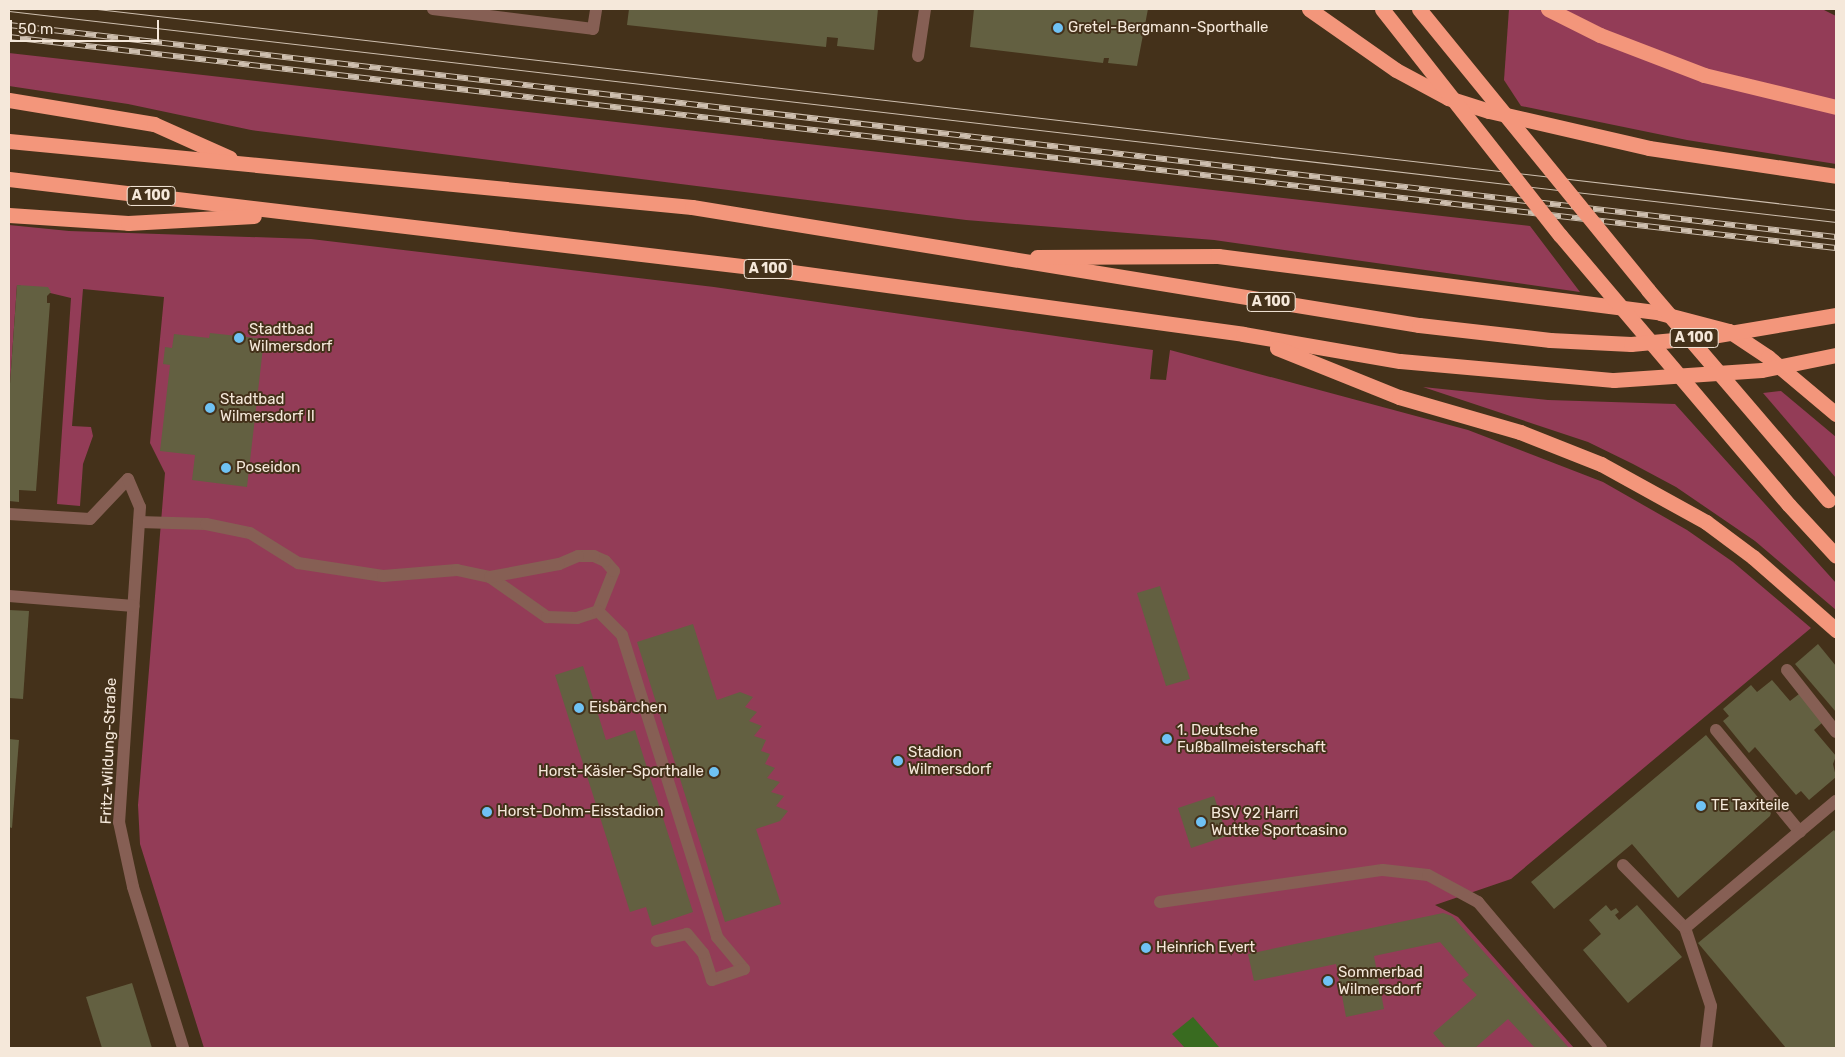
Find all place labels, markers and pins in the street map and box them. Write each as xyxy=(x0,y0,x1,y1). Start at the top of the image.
place label: Gretel-Bergmann-Sporthalle xyxy=(1068,19,1268,37)
marker: Gretel-Bergmann-Sporthalle xyxy=(1052,22,1064,34)
place label: Stadtbad Wilmersdorf xyxy=(249,320,332,355)
marker: Stadtbad Wilmersdorf xyxy=(233,332,245,344)
place label: Stadtbad Wilmersdorf II xyxy=(220,390,315,425)
marker: Stadtbad Wilmersdorf II xyxy=(204,402,216,414)
place label: Poseidon xyxy=(236,459,300,477)
marker: Poseidon xyxy=(220,462,232,474)
place label: Eisbärchen xyxy=(589,699,667,717)
marker: Eisbärchen xyxy=(573,702,585,714)
place label: 1. Deutsche Fußballmeisterschaft xyxy=(1177,721,1326,756)
marker: 1. Deutsche Fußballmeisterschaft xyxy=(1161,733,1173,745)
place label: Stadion Wilmersdorf xyxy=(908,743,991,778)
marker: Stadion Wilmersdorf xyxy=(892,755,904,767)
place label: Horst-Käsler-Sporthalle xyxy=(538,763,704,781)
marker: Horst-Käsler-Sporthalle xyxy=(708,766,720,778)
place label: TE Taxiteile xyxy=(1711,797,1790,815)
marker: TE Taxiteile xyxy=(1695,800,1707,812)
place label: Horst-Dohm-Eisstadion xyxy=(497,803,664,821)
place label: BSV 92 Harri Wuttke Sportcasino xyxy=(1211,804,1347,839)
marker: Horst-Dohm-Eisstadion xyxy=(481,806,493,818)
marker: BSV 92 Harri Wuttke Sportcasino xyxy=(1195,816,1207,828)
place label: Heinrich Evert xyxy=(1156,939,1255,957)
marker: Heinrich Evert xyxy=(1140,942,1152,954)
place label: Sommerbad Wilmersdorf xyxy=(1338,963,1423,998)
marker: Sommerbad Wilmersdorf xyxy=(1322,975,1334,987)

